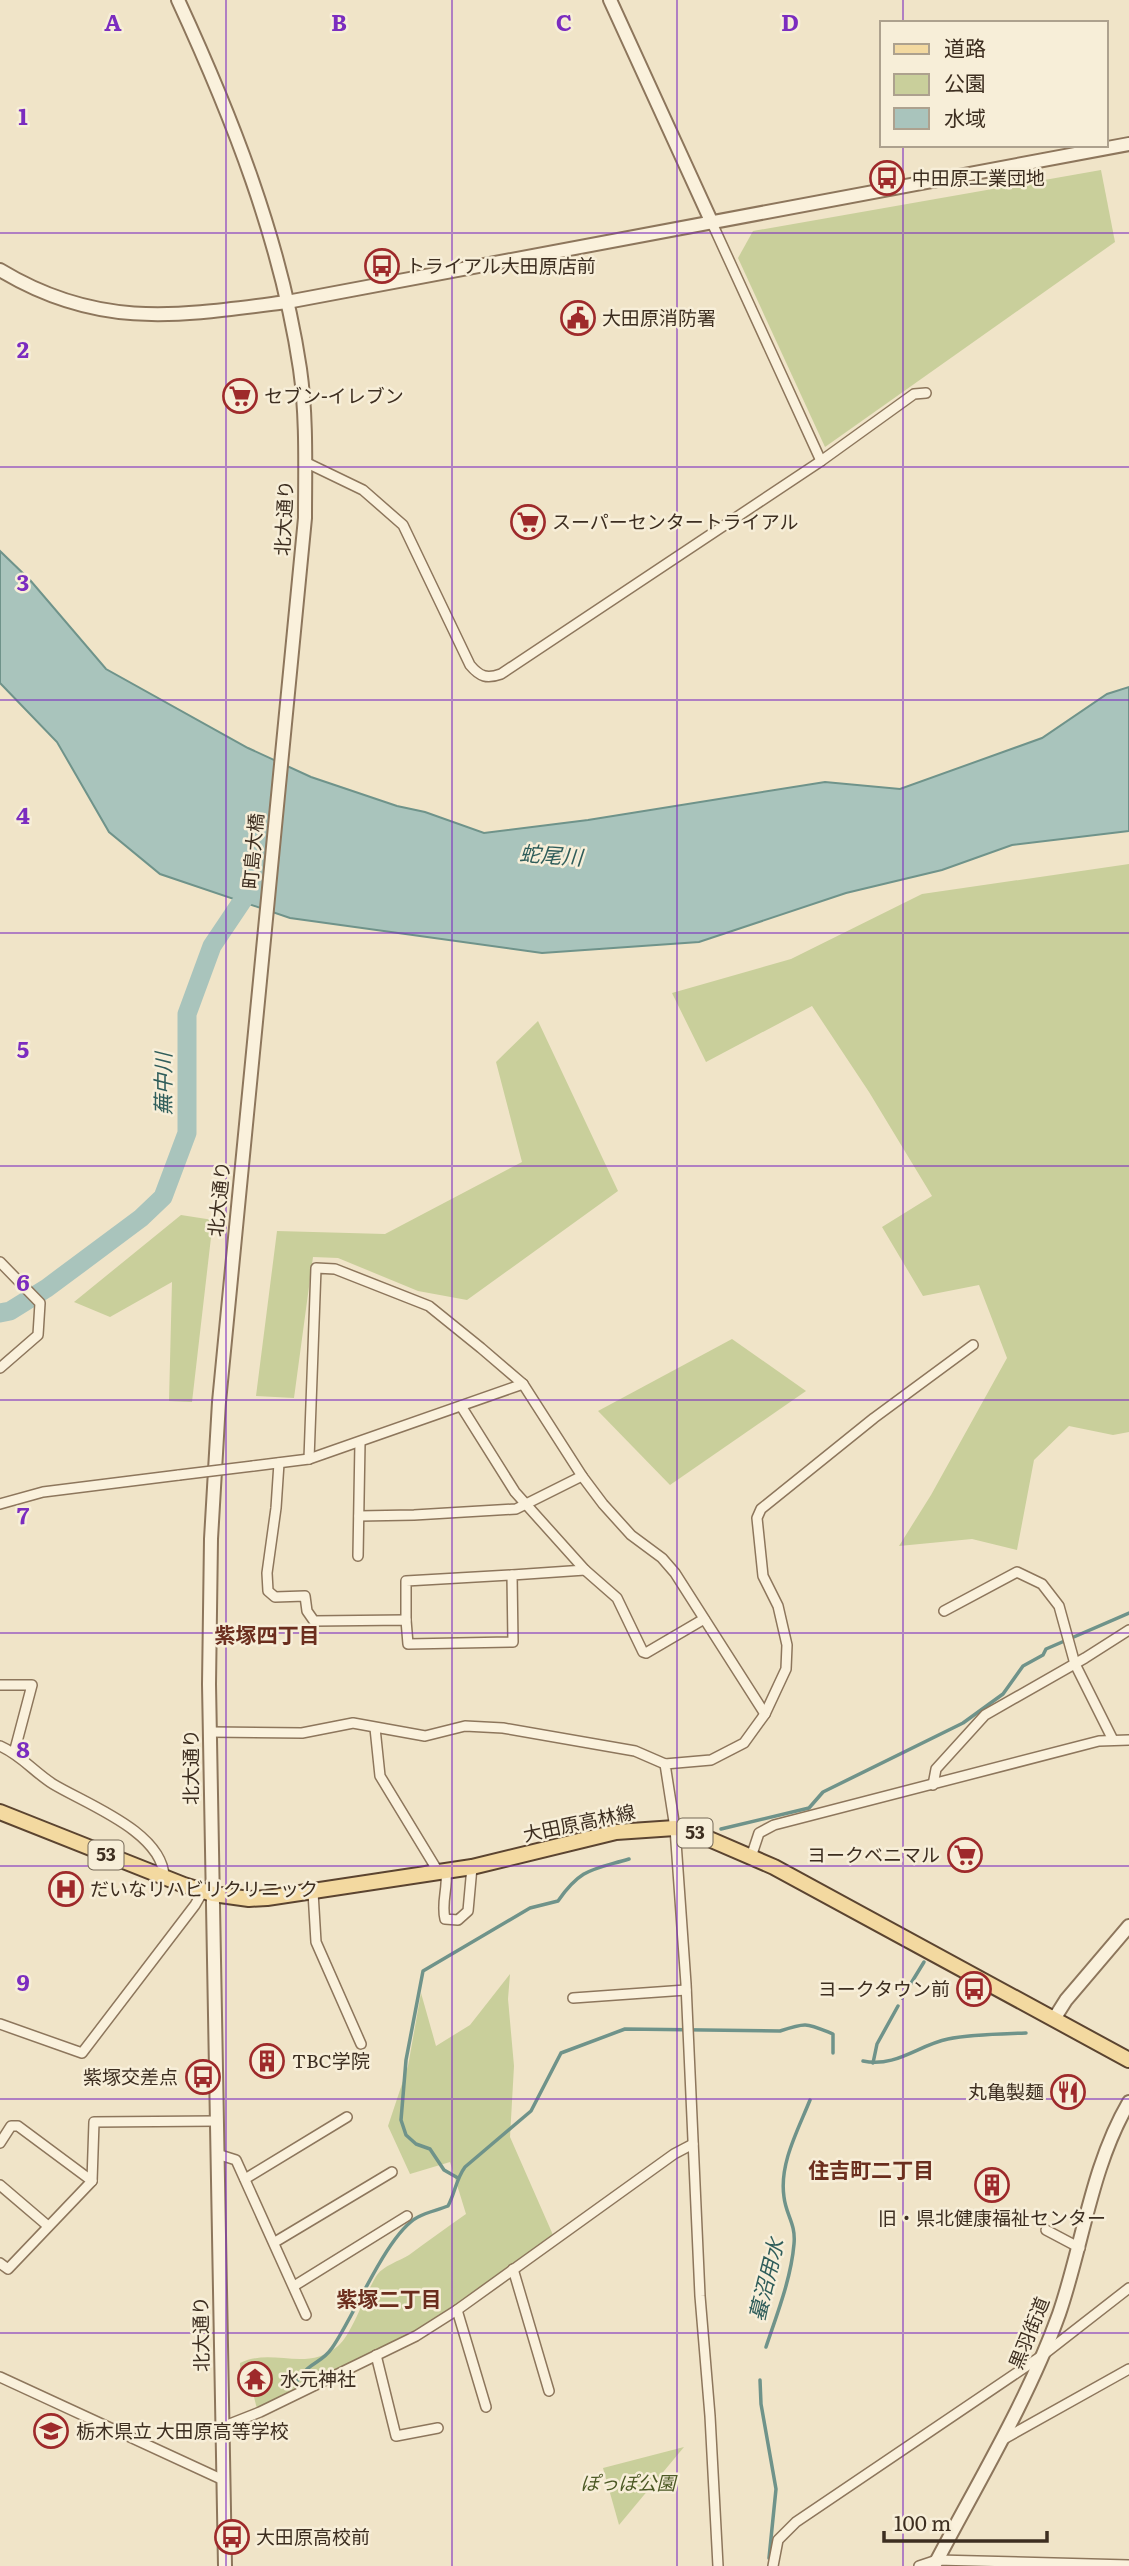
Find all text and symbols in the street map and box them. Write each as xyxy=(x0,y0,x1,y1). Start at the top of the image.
text: A xyxy=(104,4,122,38)
text: B xyxy=(331,4,347,38)
text: C xyxy=(556,4,572,38)
text: D xyxy=(781,4,799,38)
legend xyxy=(880,21,1108,147)
text: 道路 xyxy=(944,31,986,62)
text: 公園 xyxy=(944,66,986,97)
text: 1 xyxy=(18,98,28,132)
text: 水域 xyxy=(944,101,986,132)
bus stop icon: 中田原工業団地 xyxy=(868,159,906,197)
place label: 中田原工業団地 xyxy=(912,163,1045,191)
bus stop icon: トライアル大田原店前 xyxy=(363,247,401,285)
place label: トライアル大田原店前 xyxy=(406,251,596,279)
public building icon: 大田原消防署 xyxy=(559,299,597,337)
place label: 大田原消防署 xyxy=(602,303,716,331)
text: 2 xyxy=(17,331,29,365)
supermarket icon: セブン-イレブン xyxy=(221,377,259,415)
place label: セブン-イレブン xyxy=(264,381,404,409)
street label: 北大通り xyxy=(267,479,299,557)
supermarket icon: スーパーセンタートライアル xyxy=(509,503,547,541)
place label: スーパーセンタートライアル xyxy=(552,507,799,535)
text: 3 xyxy=(17,564,29,598)
text: 4 xyxy=(16,797,30,831)
street label: 町島大橋 xyxy=(235,812,269,890)
water label: 蛇尾川 xyxy=(519,836,586,871)
text: 5 xyxy=(17,1031,29,1065)
water label: 蕪中川 xyxy=(146,1051,177,1116)
street label: 北大通り xyxy=(200,1160,236,1238)
text: 6 xyxy=(16,1264,30,1298)
text: 7 xyxy=(17,1497,30,1531)
district label: 紫塚四丁目 xyxy=(215,1618,320,1649)
street label: 北大通り xyxy=(176,1729,204,1805)
text: 8 xyxy=(16,1731,30,1765)
street label: 大田原高林線 xyxy=(520,1796,637,1848)
road number: 53 xyxy=(678,1818,712,1847)
supermarket icon: ヨークベニマル xyxy=(946,1836,984,1874)
road number: 53 xyxy=(88,1840,124,1870)
place label: ヨークベニマル xyxy=(807,1840,940,1868)
hospital icon: だいなリハビリクリニック xyxy=(47,1870,85,1908)
place label: だいなリハビリクリニック xyxy=(90,1874,318,1902)
text: 9 xyxy=(16,1964,30,1998)
bus stop icon: ヨークタウン前 xyxy=(955,1970,993,2008)
place label: ヨークタウン前 xyxy=(818,1974,950,2002)
building icon: TBC学院 xyxy=(248,2042,286,2080)
place label: TBC学院 xyxy=(292,2046,370,2074)
bus stop icon: 紫塚交差点 xyxy=(184,2058,222,2096)
place label: 紫塚交差点 xyxy=(83,2062,178,2090)
restaurant icon: 丸亀製麺 xyxy=(1049,2073,1087,2111)
place label: 丸亀製麺 xyxy=(968,2077,1044,2105)
district label: 住吉町二丁目 xyxy=(808,2153,934,2184)
building icon: 旧・県北健康福祉センター xyxy=(973,2166,1011,2204)
place label: 旧・県北健康福祉センター xyxy=(878,2203,1106,2231)
water label: 蟇沼用水 xyxy=(739,2233,790,2324)
district label: 紫塚二丁目 xyxy=(337,2282,442,2313)
street label: 黒羽街道 xyxy=(1001,2292,1055,2373)
street label: 北大通り xyxy=(185,2296,215,2372)
temple icon: 水元神社 xyxy=(236,2360,274,2398)
place label: 水元神社 xyxy=(280,2364,356,2392)
school or university icon: 栃木県立 大田原高等学校 xyxy=(32,2412,70,2450)
place label: 栃木県立 大田原高等学校 xyxy=(76,2416,289,2444)
park label: ぽっぽ公園 xyxy=(580,2468,678,2496)
scale bar xyxy=(884,2500,1047,2544)
text: 100 m xyxy=(894,2506,951,2537)
bus stop icon: 大田原高校前 xyxy=(213,2518,251,2556)
place label: 大田原高校前 xyxy=(256,2522,370,2550)

